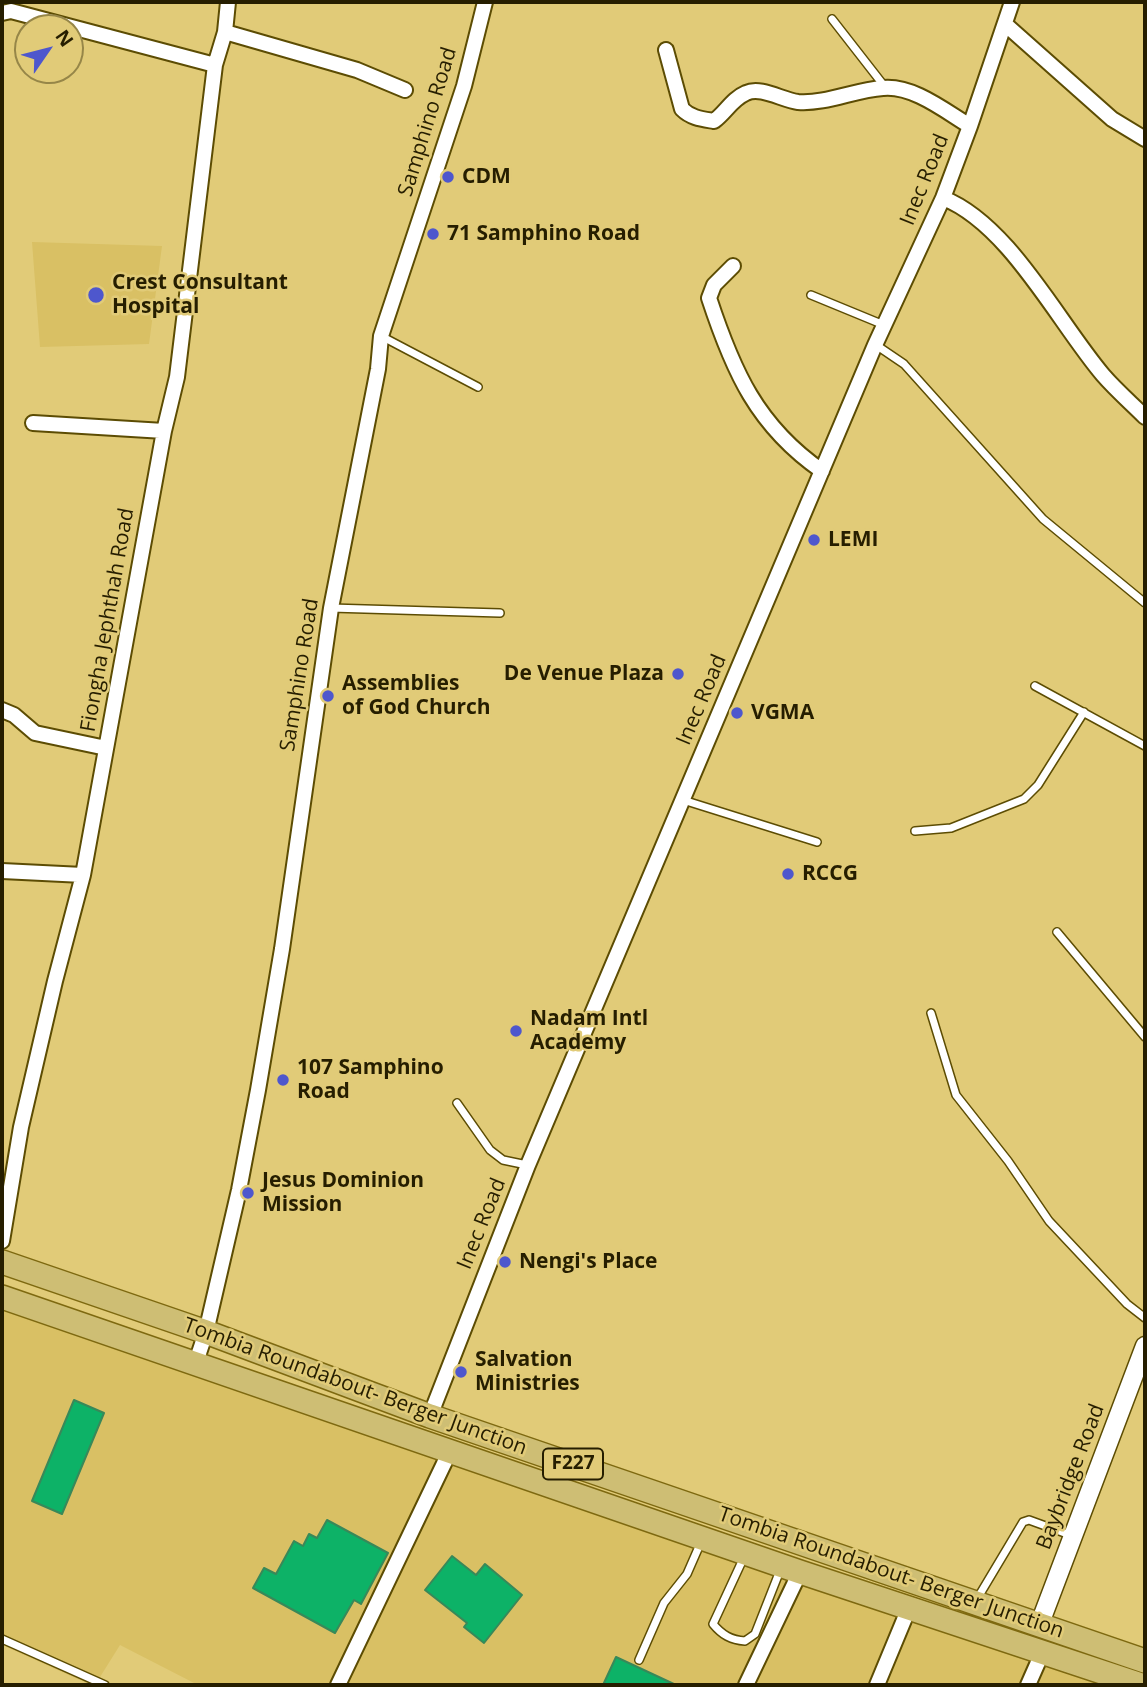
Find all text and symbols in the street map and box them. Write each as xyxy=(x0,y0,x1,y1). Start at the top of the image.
north arrow xyxy=(14,14,84,84)
text: N xyxy=(49,24,80,52)
street label: Samphino Road xyxy=(393,44,463,200)
street label: Inec Road xyxy=(895,131,955,229)
place label: CDM xyxy=(462,164,511,190)
marker: CDM xyxy=(440,169,456,185)
place label: 71 Samphino Road xyxy=(447,221,640,247)
marker: 71 Samphino Road xyxy=(425,226,441,242)
place label: Crest Consultant Hospital xyxy=(112,270,288,320)
marker: Crest Consultant Hospital xyxy=(86,285,106,305)
street label: Fiongha Jephthah Road xyxy=(76,506,140,734)
place label: LEMI xyxy=(828,527,878,553)
marker: LEMI xyxy=(806,532,822,548)
street label: Samphino Road xyxy=(275,597,325,753)
street label: Inec Road xyxy=(672,651,732,749)
place label: De Venue Plaza xyxy=(504,661,664,687)
marker: De Venue Plaza xyxy=(670,666,686,682)
place label: Assemblies of God Church xyxy=(342,671,491,721)
marker: Assemblies of God Church xyxy=(320,688,336,704)
place label: VGMA xyxy=(751,700,814,726)
marker: VGMA xyxy=(729,705,745,721)
place label: RCCG xyxy=(802,861,858,887)
marker: RCCG xyxy=(780,866,796,882)
place label: Nadam Intl Academy xyxy=(530,1006,648,1056)
marker: Nadam Intl Academy xyxy=(508,1023,524,1039)
place label: 107 Samphino Road xyxy=(297,1055,444,1105)
marker: 107 Samphino Road xyxy=(275,1072,291,1088)
place label: Jesus Dominion Mission xyxy=(262,1168,424,1218)
street label: Inec Road xyxy=(452,1175,512,1273)
marker: Jesus Dominion Mission xyxy=(240,1185,256,1201)
place label: Nengi's Place xyxy=(519,1249,658,1275)
marker: Nengi's Place xyxy=(497,1254,513,1270)
street label: Tombia Roundabout- Berger Junction xyxy=(180,1313,530,1461)
place label: Salvation Ministries xyxy=(475,1347,580,1397)
marker: Salvation Ministries xyxy=(453,1364,469,1380)
street label: Baybridge Road xyxy=(1032,1401,1110,1553)
road number: F227 xyxy=(543,1448,603,1480)
street label: Tombia Roundabout- Berger Junction xyxy=(715,1502,1067,1644)

